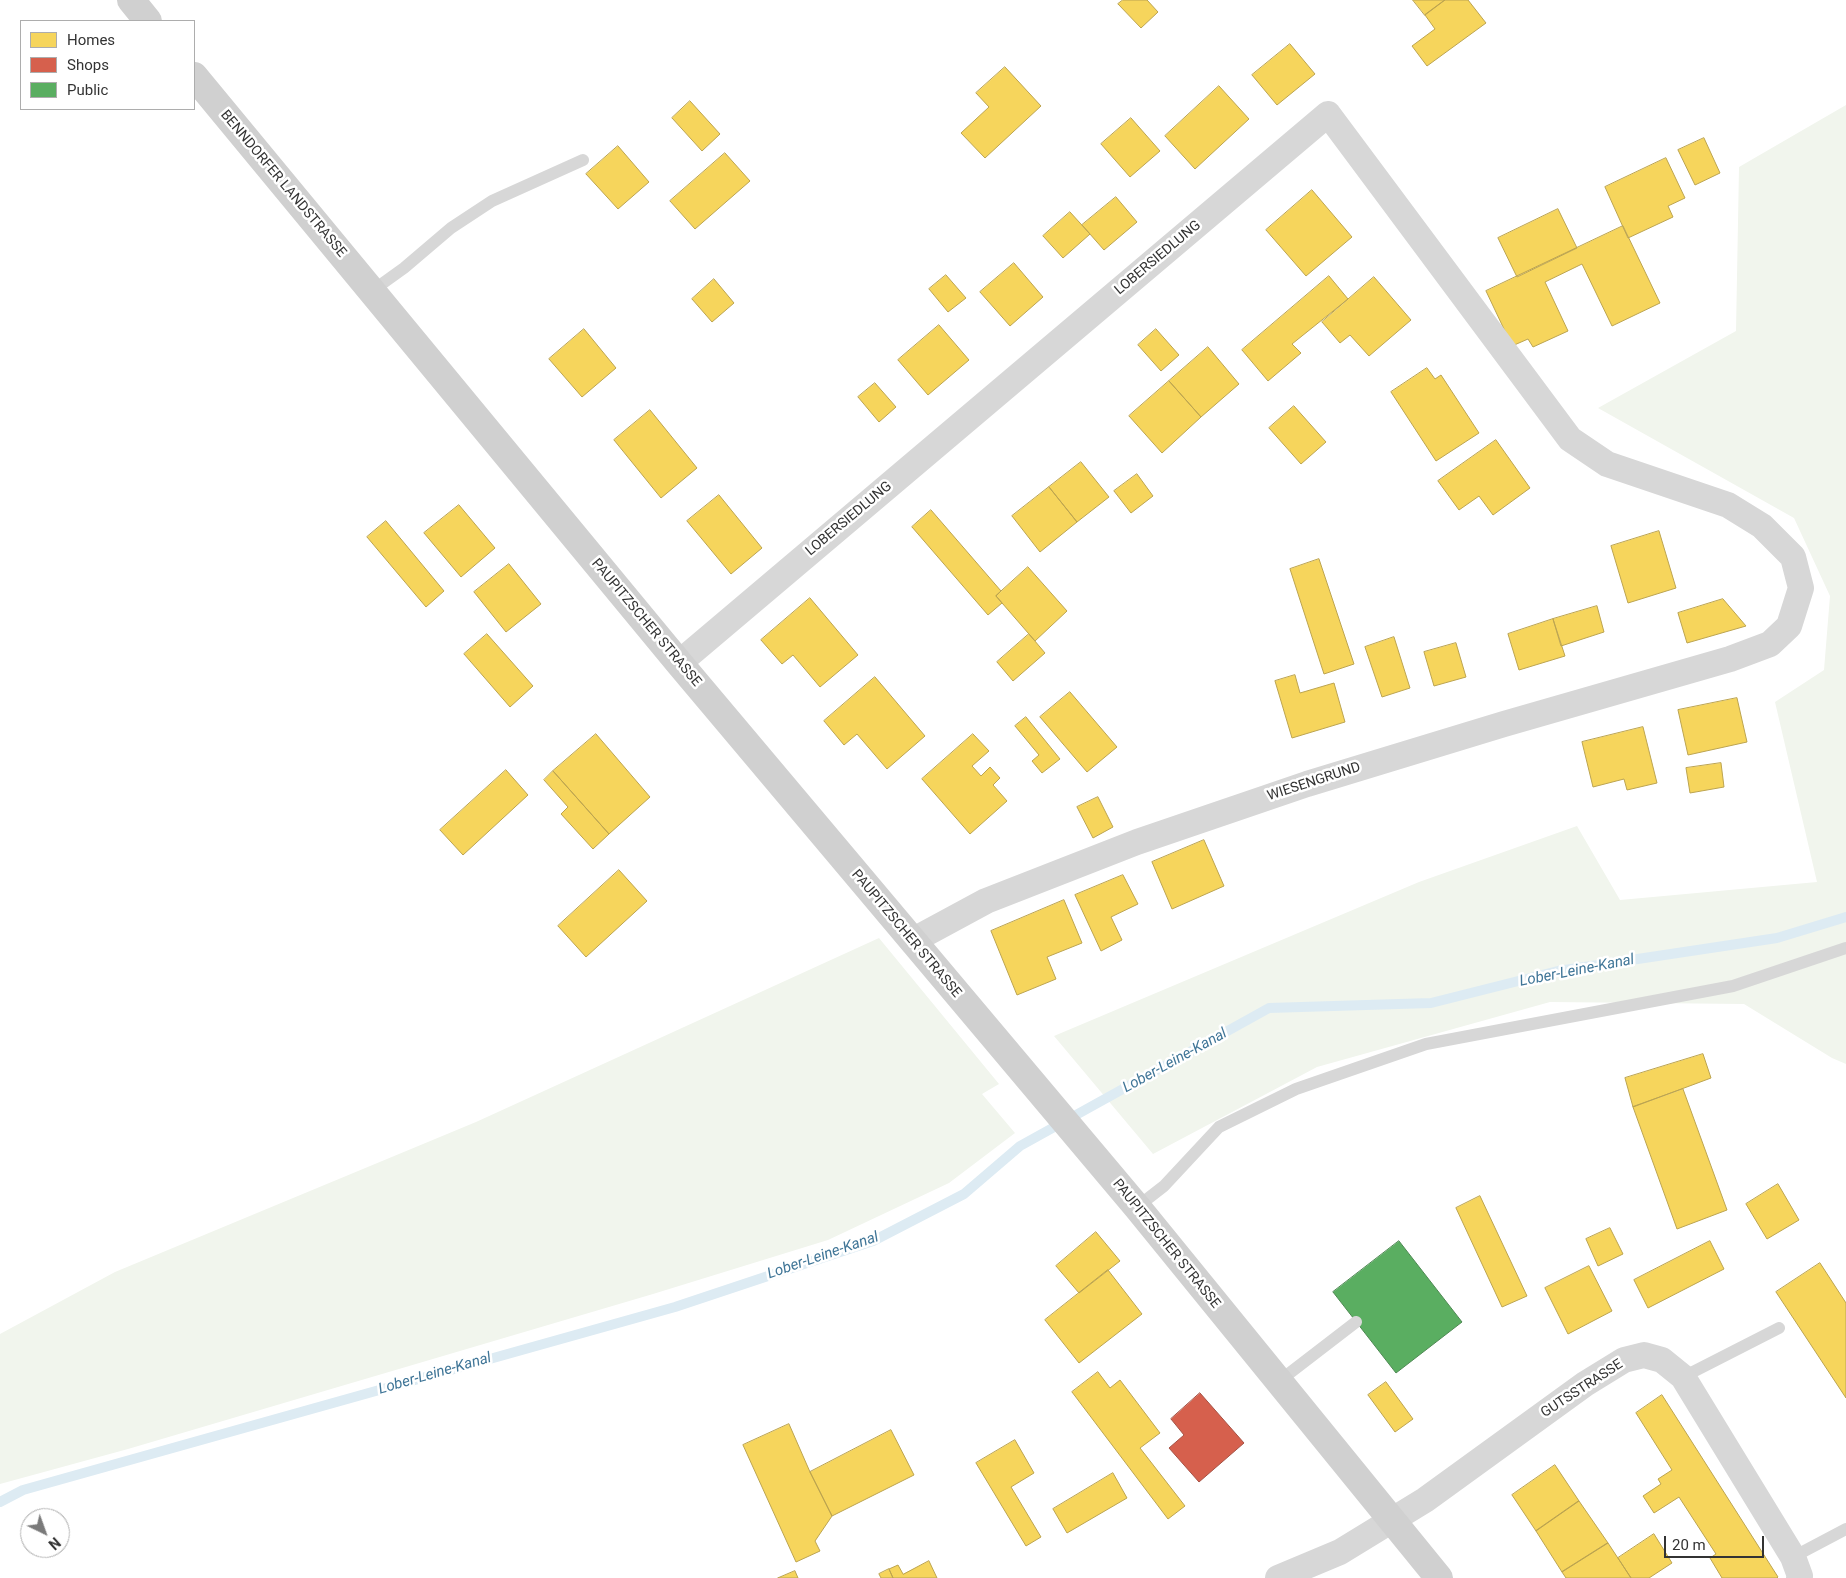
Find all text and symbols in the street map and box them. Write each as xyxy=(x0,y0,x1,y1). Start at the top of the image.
legend xyxy=(20,20,195,110)
text: Homes xyxy=(67,31,115,49)
text: Shops xyxy=(67,56,109,74)
text: Public xyxy=(67,81,108,99)
street label: BENNDORFER LANDSTRASSE xyxy=(217,107,349,261)
street label: LOBERSIEDLUNG xyxy=(1112,217,1204,299)
street label: LOBERSIEDLUNG xyxy=(803,478,895,560)
street label: PAUPITZSCHER STRASSE xyxy=(588,556,704,690)
street label: WIESENGRUND xyxy=(1265,759,1363,805)
street label: PAUPITZSCHER STRASSE xyxy=(848,867,964,1001)
water label: Lober-Leine-Kanal xyxy=(1518,951,1636,991)
water label: Lober-Leine-Kanal xyxy=(1120,1025,1230,1097)
street label: PAUPITZSCHER STRASSE xyxy=(1109,1176,1223,1312)
water label: Lober-Leine-Kanal xyxy=(765,1229,881,1283)
water label: Lober-Leine-Kanal xyxy=(377,1349,493,1399)
street label: GUTSSTRASSE xyxy=(1538,1356,1626,1422)
north arrow xyxy=(20,1508,70,1558)
scale bar xyxy=(1666,1526,1766,1558)
text: N xyxy=(45,1534,63,1553)
text: 20 m xyxy=(1672,1536,1706,1554)

